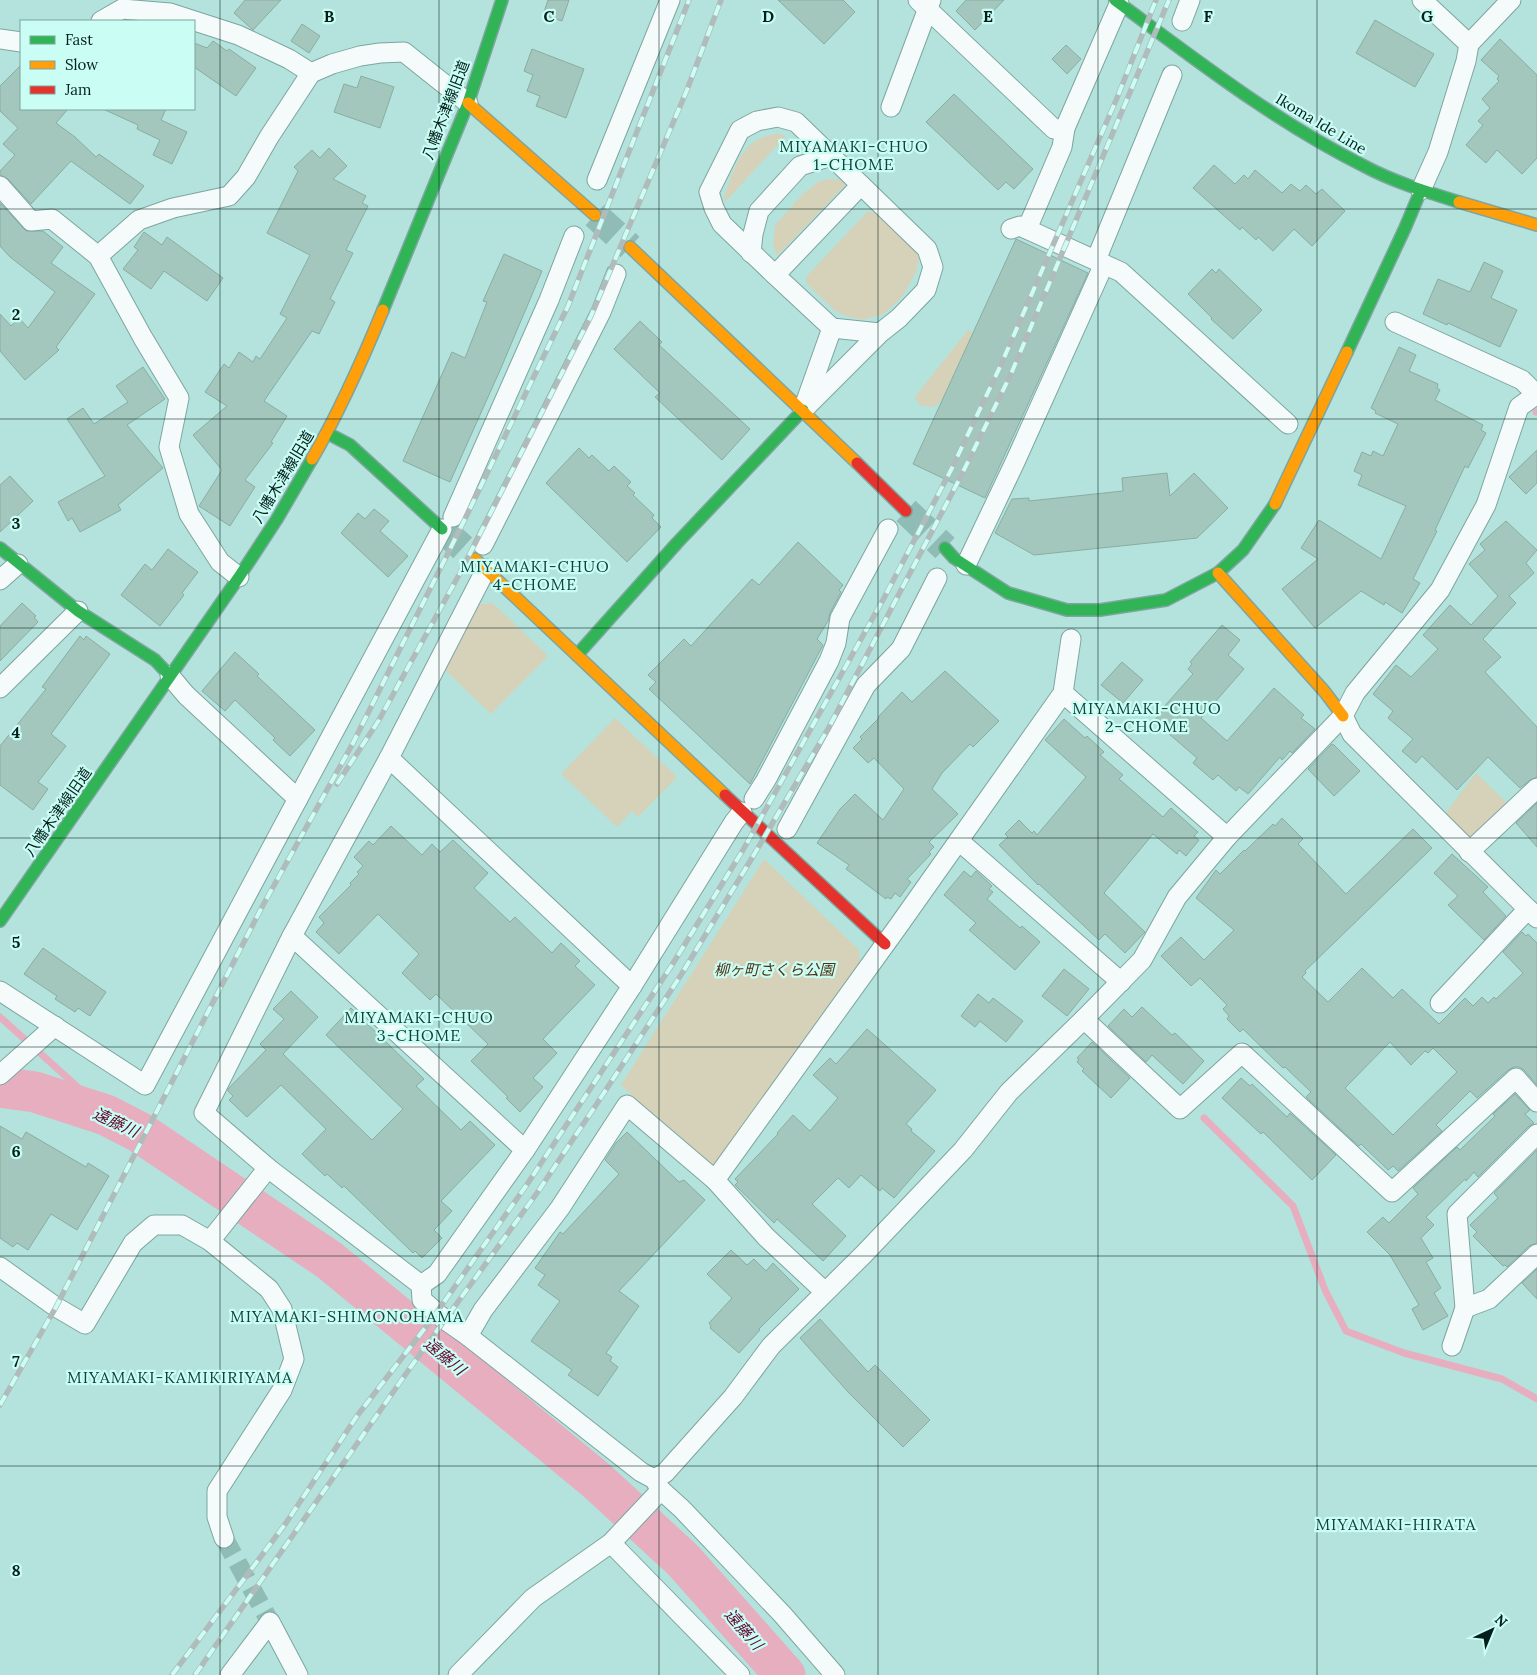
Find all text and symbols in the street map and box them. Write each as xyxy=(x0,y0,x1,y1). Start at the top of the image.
text: B xyxy=(324,6,335,26)
text: C xyxy=(543,6,555,26)
text: D xyxy=(762,6,774,26)
text: E xyxy=(983,6,993,26)
text: F xyxy=(1203,6,1213,26)
text: G xyxy=(1421,6,1433,26)
legend xyxy=(20,20,195,110)
text: Fast xyxy=(65,30,93,49)
text: Slow xyxy=(65,55,98,74)
street label: 八幡木津線旧道 xyxy=(418,57,473,162)
text: Jam xyxy=(64,80,92,99)
street label: Ikoma Ide Line xyxy=(1272,89,1370,158)
district label: MIYAMAKI-CHUO 1-CHOME xyxy=(779,136,929,174)
text: 2 xyxy=(12,304,20,324)
street label: 八幡木津線旧道 xyxy=(247,427,318,527)
text: 3 xyxy=(12,513,21,533)
district label: MIYAMAKI-CHUO 4-CHOME xyxy=(460,556,610,594)
district label: MIYAMAKI-CHUO 2-CHOME xyxy=(1072,698,1222,736)
text: 4 xyxy=(12,722,21,742)
street label: 八幡木津線旧道 xyxy=(20,763,95,860)
text: 5 xyxy=(12,932,21,952)
park label: 柳ヶ町さくら公園 xyxy=(714,960,836,979)
district label: MIYAMAKI-CHUO 3-CHOME xyxy=(344,1007,494,1045)
water label: 遠藤川 xyxy=(90,1103,144,1142)
text: 6 xyxy=(11,1141,21,1161)
district label: MIYAMAKI-SHIMONOHAMA xyxy=(230,1306,464,1326)
water label: 遠藤川 xyxy=(420,1333,471,1380)
text: 7 xyxy=(12,1351,20,1371)
district label: MIYAMAKI-KAMIKIRIYAMA xyxy=(67,1367,293,1387)
district label: MIYAMAKI-HIRATA xyxy=(1315,1514,1477,1534)
text: 8 xyxy=(11,1560,21,1580)
water label: 遠藤川 xyxy=(721,1604,769,1655)
north arrow xyxy=(1467,1605,1517,1655)
text: N xyxy=(1491,1610,1511,1631)

